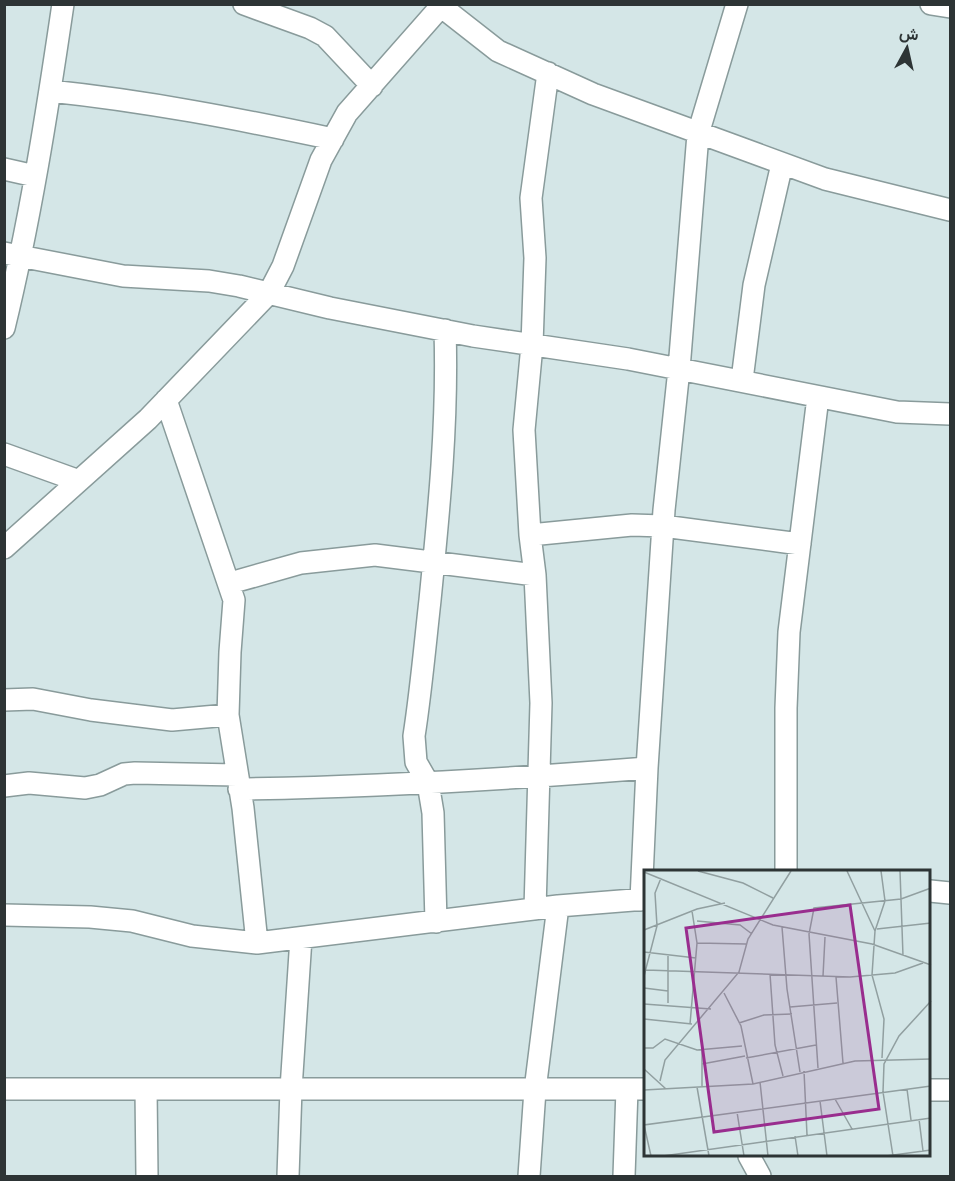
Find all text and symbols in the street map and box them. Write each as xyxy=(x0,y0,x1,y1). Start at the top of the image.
north arrow xyxy=(877,18,937,78)
text: ش xyxy=(897,22,920,49)
inset map xyxy=(644,870,931,1157)

